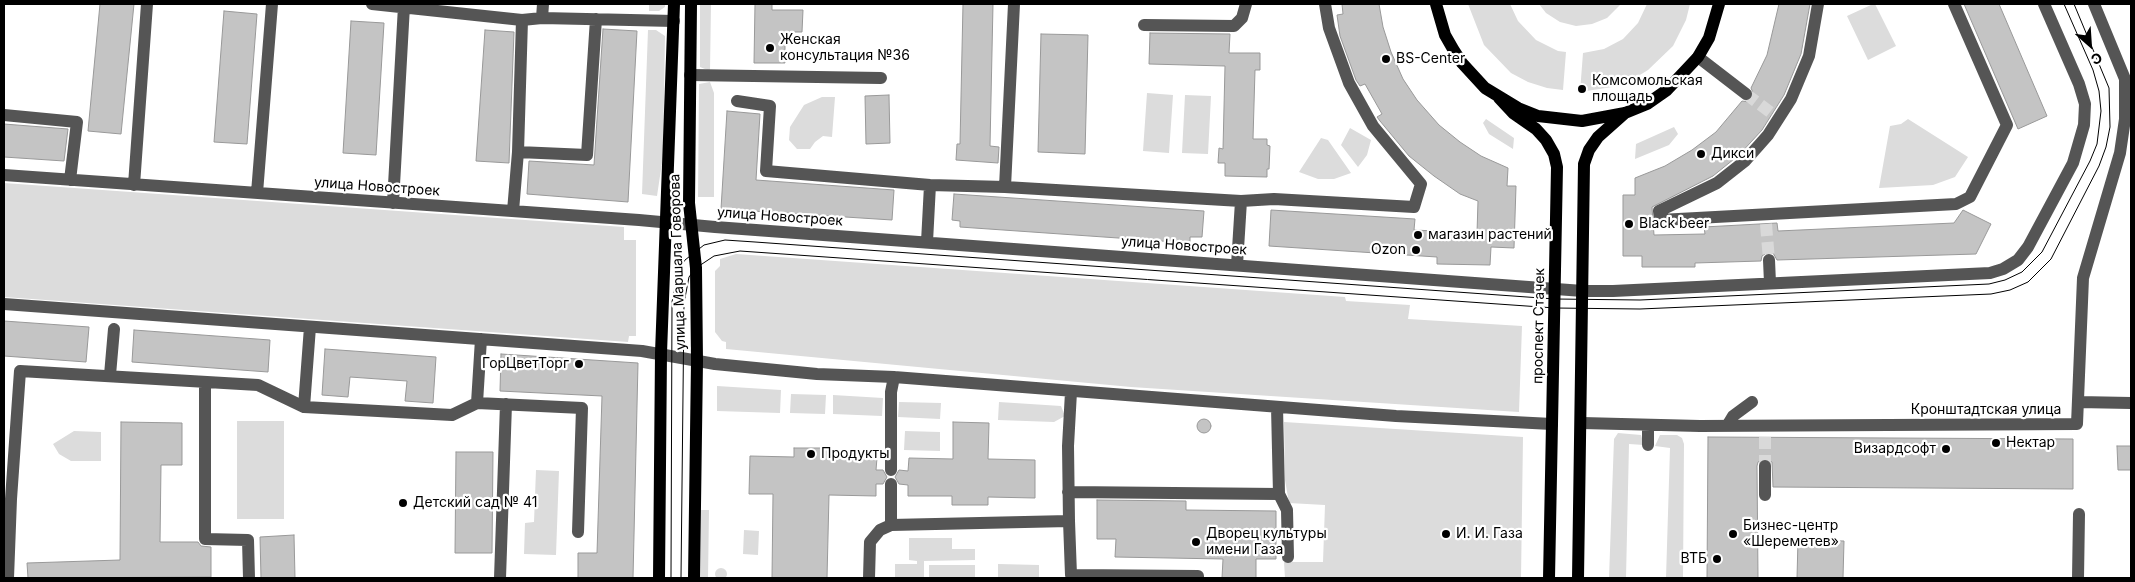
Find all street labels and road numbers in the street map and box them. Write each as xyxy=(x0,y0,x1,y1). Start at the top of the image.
street label: улица Новостроек xyxy=(313,174,441,200)
street label: улица Маршала Говорова xyxy=(667,174,689,350)
street label: улица Новостроек xyxy=(716,204,844,230)
street label: улица Новостроек xyxy=(1120,233,1248,259)
street label: проспект Стачек xyxy=(1530,268,1548,384)
street label: Кронштадтская улица xyxy=(1911,402,2061,418)

